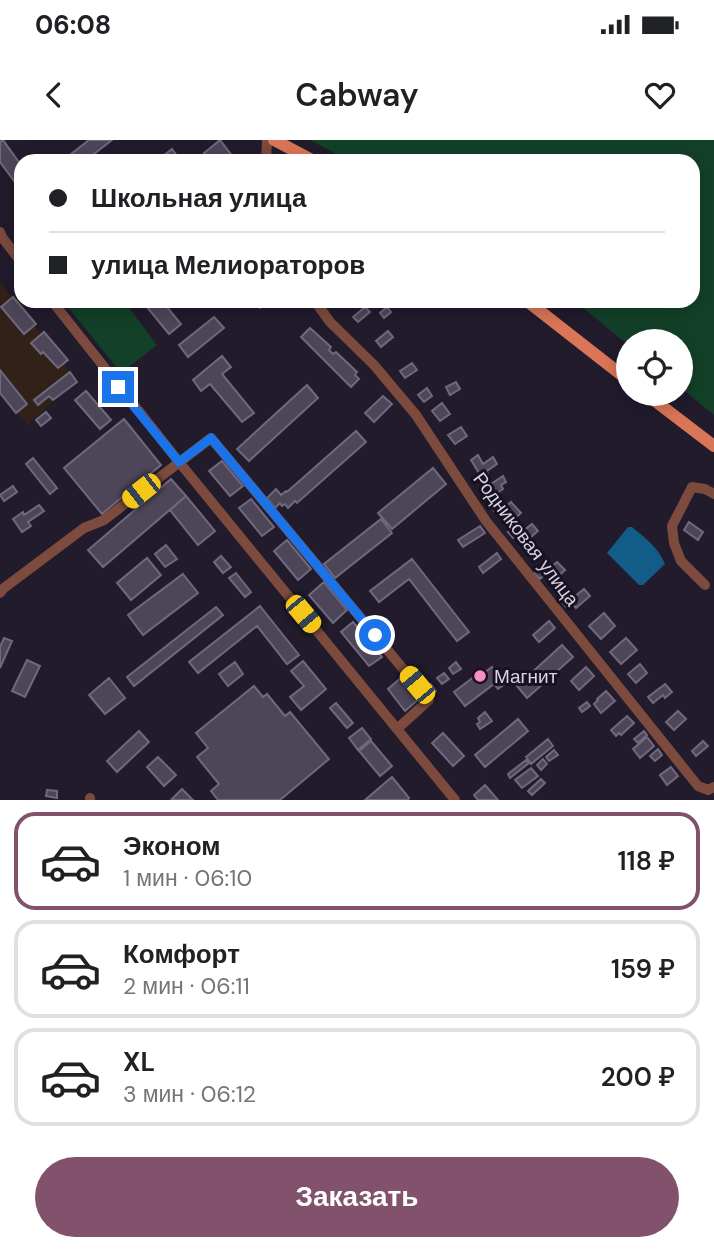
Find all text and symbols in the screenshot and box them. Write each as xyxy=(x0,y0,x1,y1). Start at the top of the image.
text: 06:08 xyxy=(35,8,111,42)
text: Cabway xyxy=(295,74,419,116)
icon: back xyxy=(35,76,73,114)
icon: heart xyxy=(641,76,679,114)
text: Школьная улица xyxy=(91,181,306,215)
text: улица Мелиораторов xyxy=(91,248,365,282)
map controls xyxy=(616,329,693,406)
button: locate xyxy=(616,329,693,406)
route end xyxy=(102,371,134,403)
street label: Родниковая улица xyxy=(467,467,585,611)
car xyxy=(118,470,165,512)
car xyxy=(282,591,325,637)
route start xyxy=(359,619,391,651)
car xyxy=(396,662,439,708)
place label: Магнит xyxy=(494,664,558,689)
marker: Магнит xyxy=(472,668,488,684)
text: Эконом xyxy=(123,829,221,863)
icon: car xyxy=(39,830,102,893)
text: 118 ₽ xyxy=(618,844,675,878)
text: 1 мин · 06:10 xyxy=(123,863,252,893)
text: Комфорт xyxy=(123,937,240,971)
icon: car xyxy=(39,938,102,1001)
text: 159 ₽ xyxy=(611,952,675,986)
text: 2 мин · 06:11 xyxy=(123,971,250,1001)
text: XL xyxy=(123,1045,155,1079)
icon: car xyxy=(39,1046,102,1109)
text: 200 ₽ xyxy=(601,1060,675,1094)
text: 3 мин · 06:12 xyxy=(123,1079,256,1109)
button: Заказать xyxy=(35,1157,679,1237)

